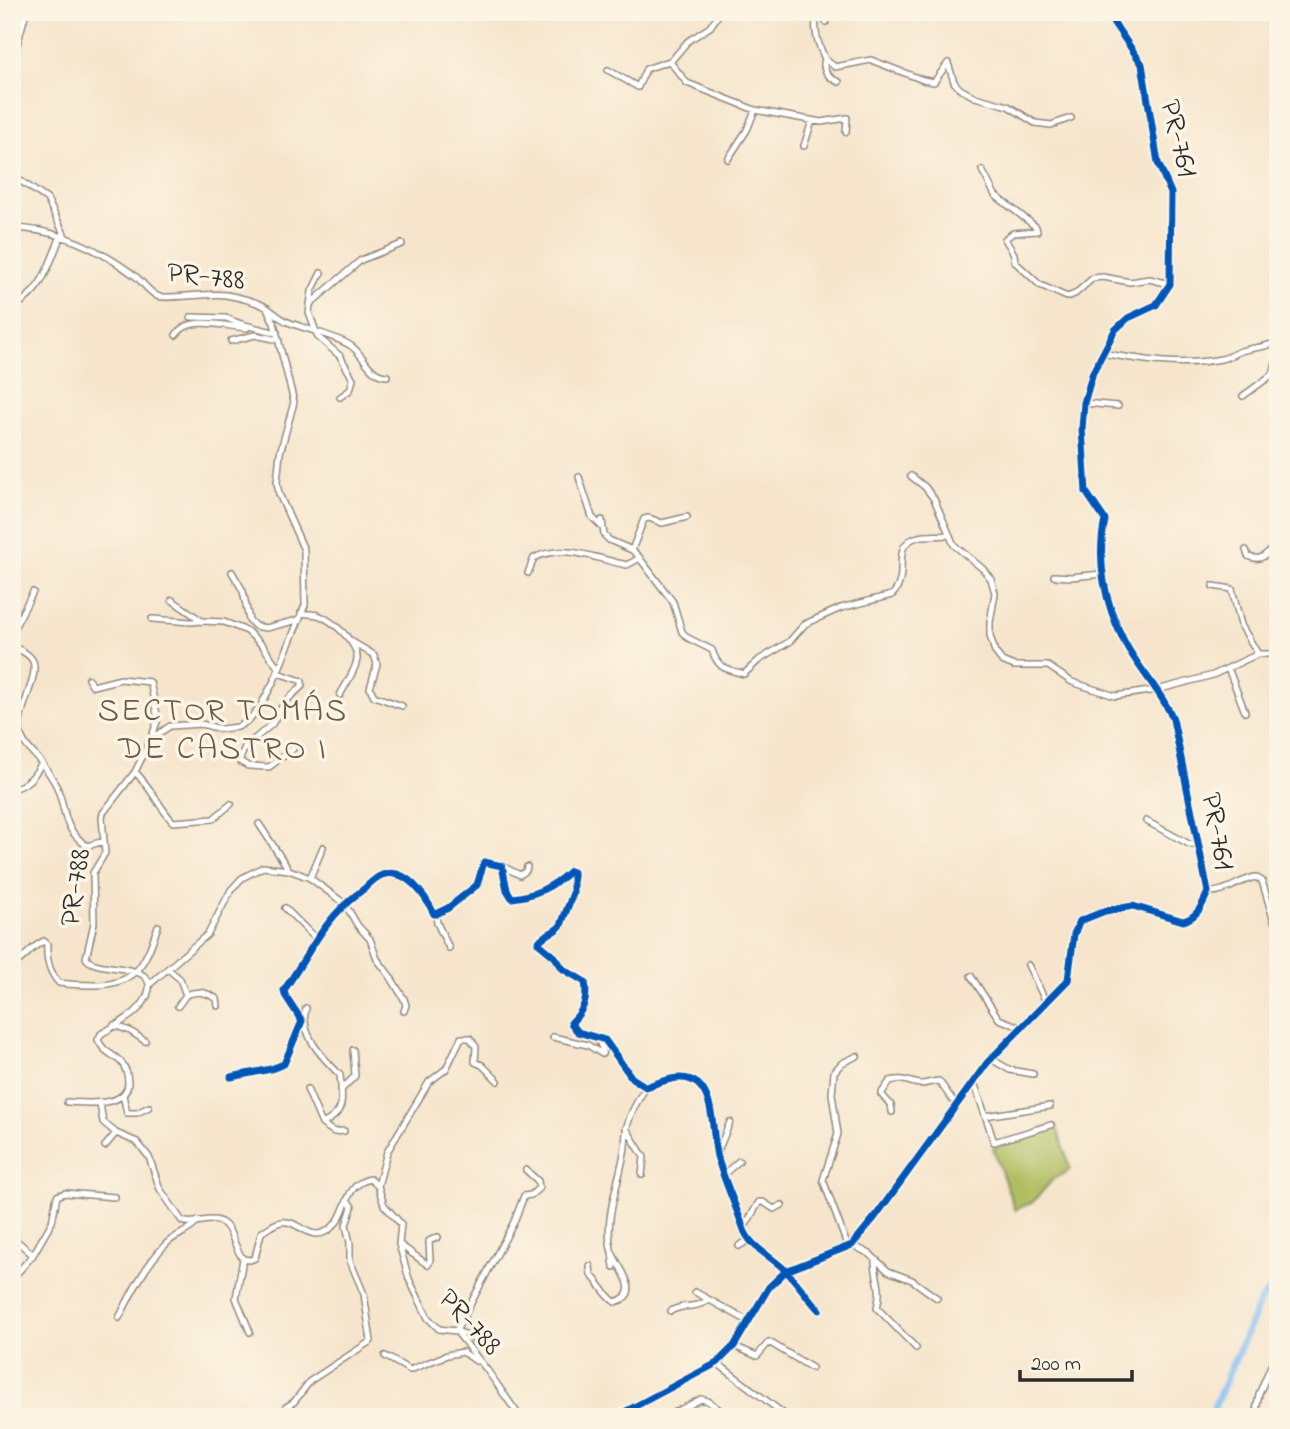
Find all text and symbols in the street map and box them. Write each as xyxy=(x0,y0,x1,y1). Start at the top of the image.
street label: PR-761 xyxy=(1146,95,1208,182)
street label: PR-788 xyxy=(164,252,247,304)
district label: SECTOR TOMÁS DE CASTRO I xyxy=(98,688,348,774)
street label: PR-761 xyxy=(1187,789,1245,874)
street label: PR-788 xyxy=(50,846,104,929)
street label: PR-788 xyxy=(426,1279,512,1367)
scale bar xyxy=(1020,1338,1132,1382)
text: 200 m xyxy=(1031,1350,1081,1380)

